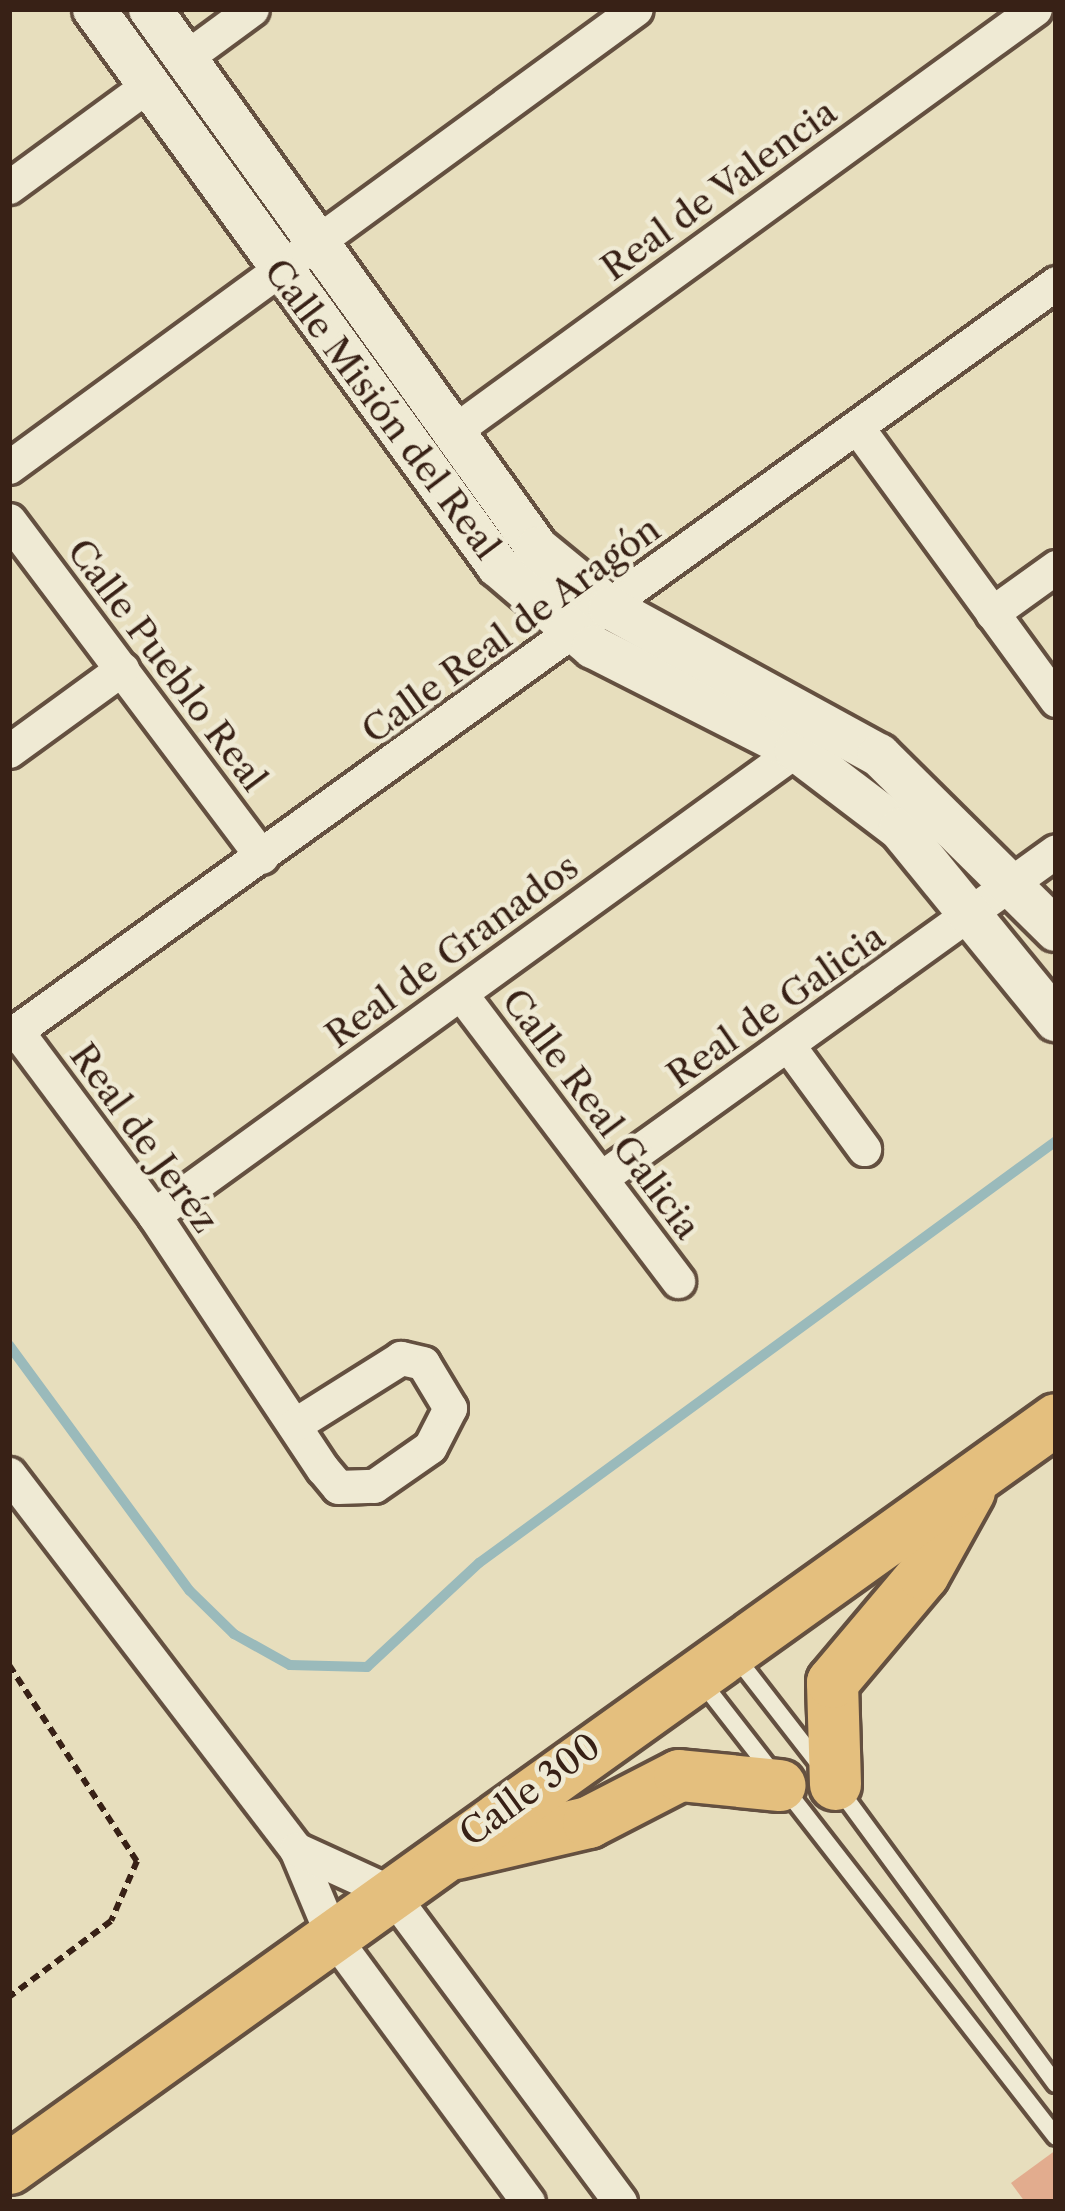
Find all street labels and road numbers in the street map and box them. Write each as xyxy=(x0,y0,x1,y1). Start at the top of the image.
street label: Real de Valencia xyxy=(593,90,845,290)
street label: Calle Misión del Real xyxy=(255,250,509,568)
street label: Calle Real de Aragón xyxy=(353,507,669,753)
street label: Calle Pueblo Real xyxy=(58,531,276,799)
street label: Real de Granados xyxy=(317,845,587,1057)
street label: Real de Galicia xyxy=(659,915,893,1097)
street label: Calle Real Galicia xyxy=(493,980,709,1248)
street label: Real de Jeréz xyxy=(61,1035,227,1241)
street label: Calle 300 xyxy=(451,1725,609,1855)

